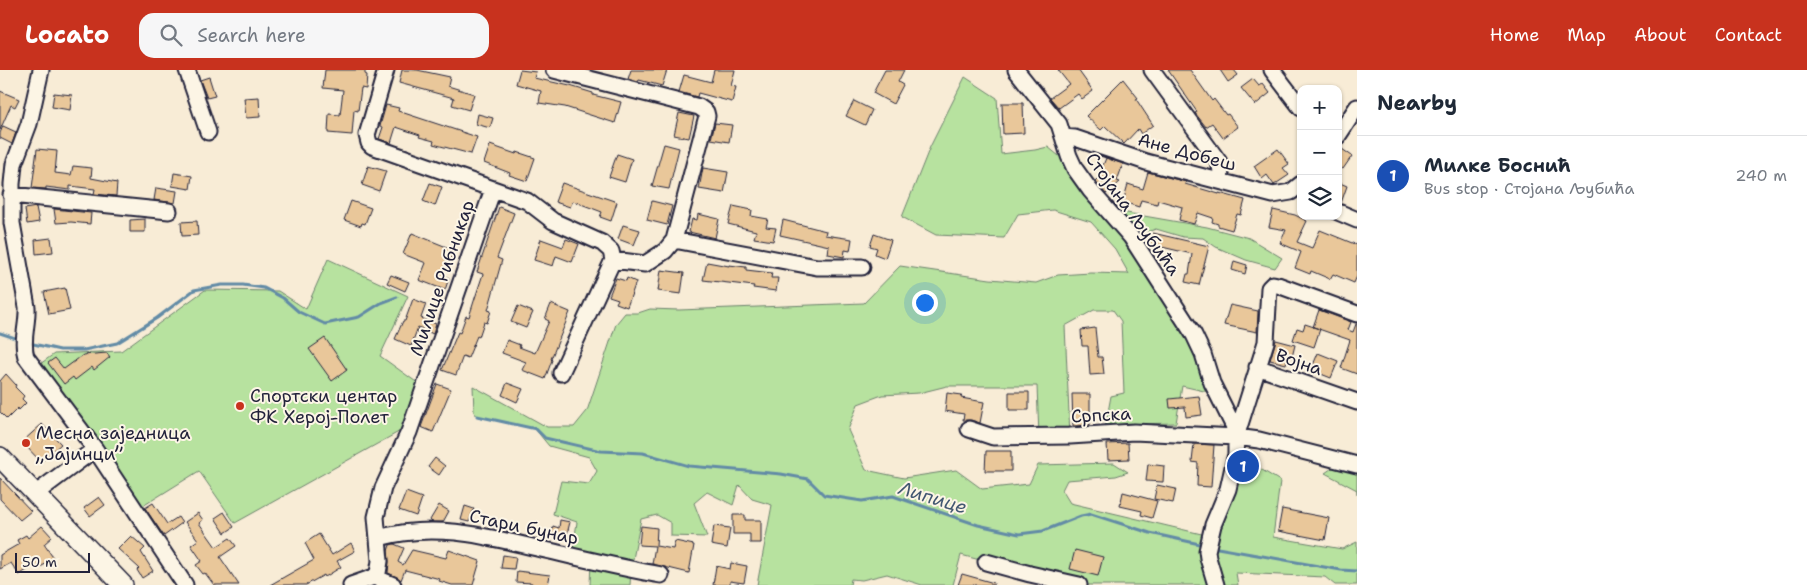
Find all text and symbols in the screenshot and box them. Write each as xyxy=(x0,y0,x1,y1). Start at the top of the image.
search box xyxy=(139,13,489,58)
text: Locato xyxy=(25,19,109,51)
icon: search xyxy=(157,21,185,49)
text: Search here xyxy=(197,23,306,48)
text: Home xyxy=(1490,23,1539,47)
text: Map xyxy=(1567,23,1606,47)
text: About xyxy=(1634,23,1687,47)
text: Contact xyxy=(1715,23,1782,47)
map controls xyxy=(1297,85,1342,220)
button: + xyxy=(1297,85,1342,130)
text: Nearby xyxy=(1377,89,1457,117)
street label: Ане Добеш xyxy=(1135,127,1239,177)
button: − xyxy=(1297,130,1342,175)
street label: Стојана Љубића xyxy=(1080,148,1186,280)
text: Милке Боснић xyxy=(1424,153,1571,178)
text: 1 xyxy=(1389,165,1397,186)
text: 240 m xyxy=(1735,165,1787,186)
button: layers xyxy=(1297,175,1342,220)
text: Bus stop · Стојана Љубића xyxy=(1424,178,1634,199)
street label: Милице Рибникар xyxy=(404,197,480,359)
your location xyxy=(912,290,938,316)
street label: Војна xyxy=(1272,343,1326,381)
place label: Спортски центар ФК Херој-Полет xyxy=(250,384,398,429)
marker: Спортски центар ФК Херој-Полет xyxy=(234,400,246,412)
street label: Српска xyxy=(1070,401,1132,429)
place label: Месна заједница „Јајинци” xyxy=(35,421,190,466)
marker: Месна заједница „Јајинци” xyxy=(20,437,32,449)
pin: 1 xyxy=(1227,447,1259,485)
water label: Липице xyxy=(895,475,970,520)
street label: Стари бунар xyxy=(467,504,581,550)
scale bar xyxy=(15,550,90,573)
text: 50 m xyxy=(22,553,57,571)

